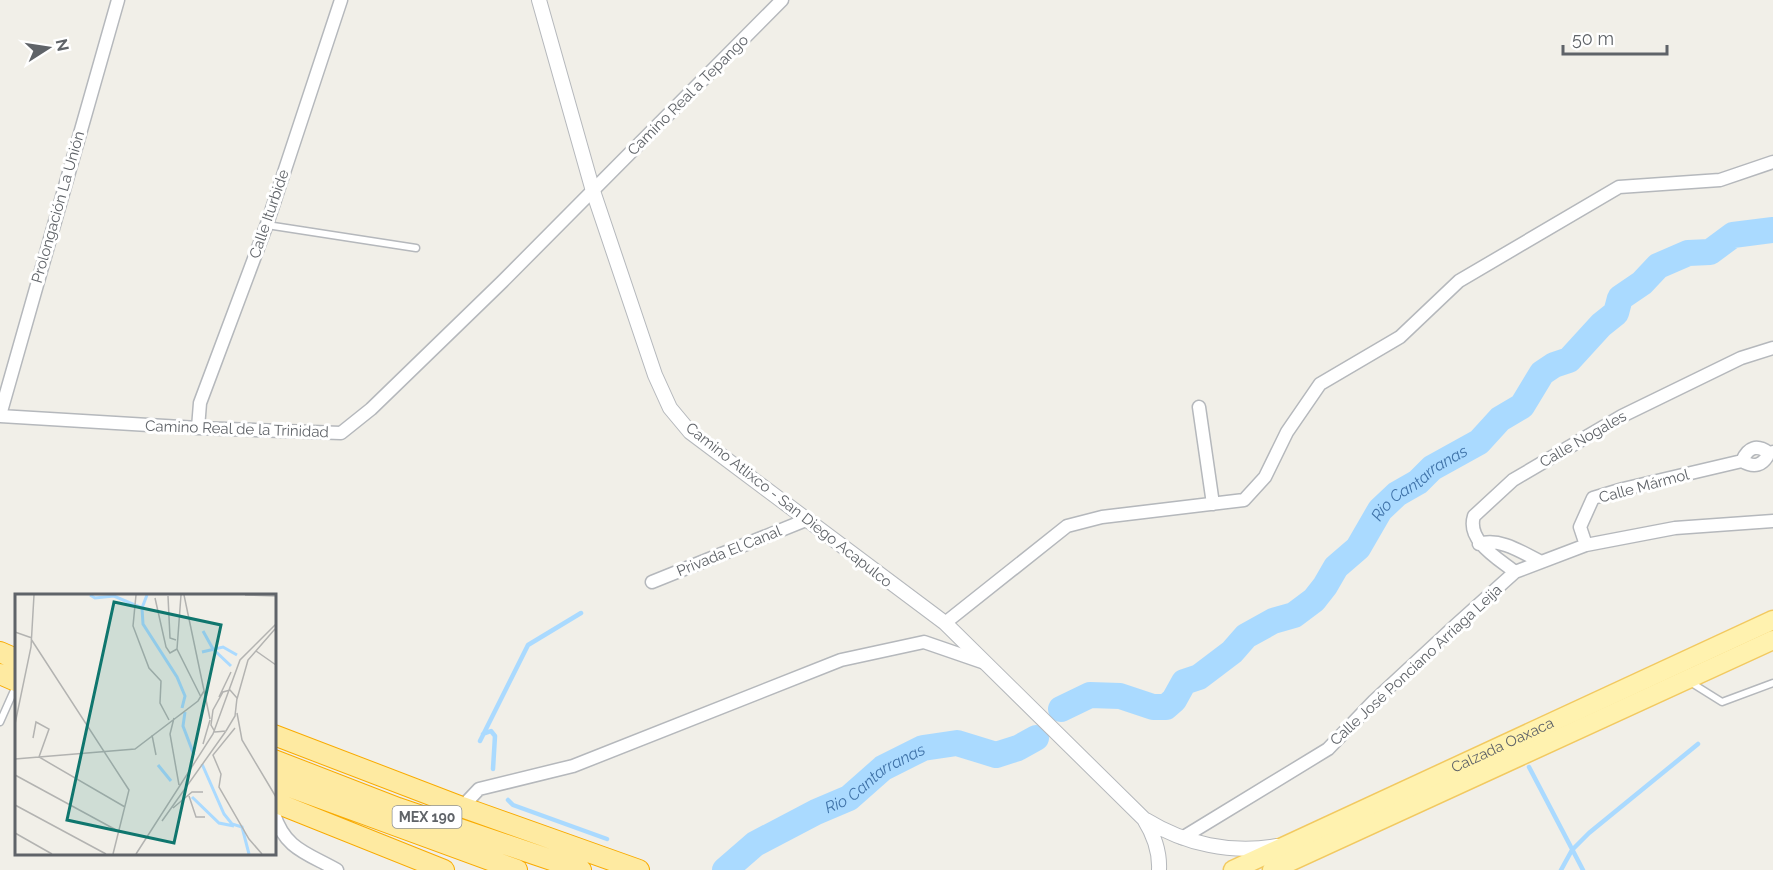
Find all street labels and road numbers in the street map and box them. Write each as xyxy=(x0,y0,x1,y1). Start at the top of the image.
street label: Camino Real a Tepango xyxy=(624,31,752,159)
street label: Prolongación La Unión xyxy=(28,129,88,285)
street label: Calle Iturbide xyxy=(245,167,293,261)
street label: Calle Nogales xyxy=(1536,407,1630,471)
street label: Camino Real de la Trinidad xyxy=(145,417,329,441)
street label: Camino Atlixco - San Diego Acapulco xyxy=(682,419,896,591)
street label: Calle Mármol xyxy=(1597,465,1692,507)
street label: Privada El Canal xyxy=(674,521,785,580)
street label: Calle José Ponciano Arriaga Leija xyxy=(1327,581,1505,749)
street label: Calzada Oaxaca xyxy=(1448,714,1557,777)
road number: MEX 190 xyxy=(392,806,462,828)

